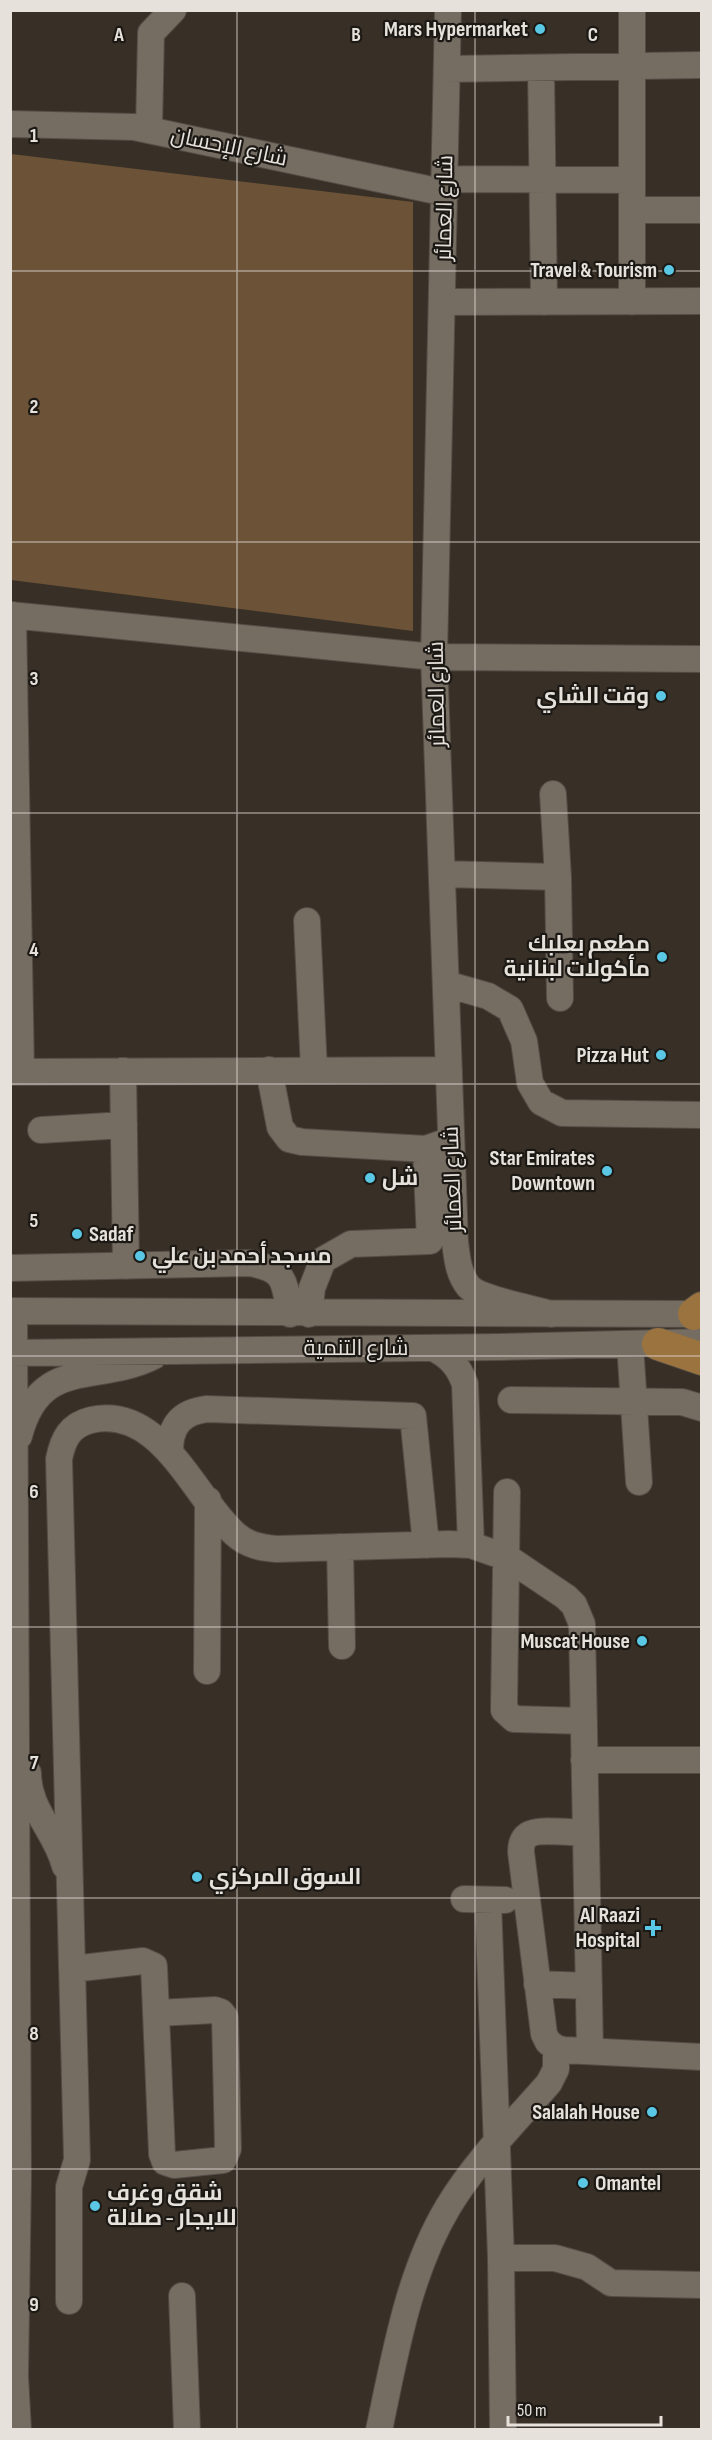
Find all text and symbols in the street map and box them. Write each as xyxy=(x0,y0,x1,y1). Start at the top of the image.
place label: Mars Hypermarket xyxy=(384,16,528,43)
marker: Mars Hypermarket xyxy=(533,22,547,36)
text: A xyxy=(113,23,124,47)
text: B xyxy=(351,23,361,47)
text: C xyxy=(588,23,598,47)
street label: شارع الإحسان xyxy=(168,121,290,173)
text: 1 xyxy=(30,124,38,148)
street label: شارع العمائر xyxy=(431,155,459,263)
place label: Travel & Tourism xyxy=(530,257,657,284)
marker: Travel & Tourism xyxy=(662,263,676,277)
text: 2 xyxy=(30,395,38,419)
street label: شارع العمائر xyxy=(423,641,451,749)
text: 3 xyxy=(30,667,39,691)
place label: وقت الشاي xyxy=(537,683,649,713)
marker: وقت الشاي xyxy=(654,689,668,703)
place label: مطعم بعلبك مأكولات لبنانية xyxy=(504,931,650,983)
text: 4 xyxy=(29,938,39,962)
marker: مطعم بعلبك مأكولات لبنانية xyxy=(655,950,669,964)
place label: Pizza Hut xyxy=(577,1042,649,1069)
marker: Pizza Hut xyxy=(654,1048,668,1062)
street label: شارع العمائر xyxy=(438,1126,468,1234)
place label: Star Emirates Downtown xyxy=(490,1145,595,1197)
marker: Star Emirates Downtown xyxy=(600,1164,614,1178)
place label: شل xyxy=(382,1165,418,1192)
marker: شل xyxy=(363,1171,377,1185)
text: 5 xyxy=(30,1209,39,1233)
place label: Sadaf xyxy=(89,1221,135,1248)
marker: Sadaf xyxy=(70,1227,84,1241)
place label: مسجد أحمد بن علي xyxy=(152,1241,331,1273)
marker: مسجد أحمد بن علي xyxy=(133,1249,147,1263)
street label: شارع التنمية xyxy=(303,1335,409,1362)
text: 6 xyxy=(29,1480,39,1504)
place label: Muscat House xyxy=(520,1628,630,1655)
marker: Muscat House xyxy=(635,1634,649,1648)
text: 7 xyxy=(30,1751,39,1775)
place label: السوق المركزي xyxy=(209,1864,361,1894)
marker: السوق المركزي xyxy=(190,1870,204,1884)
place label: Al Raazi Hospital xyxy=(576,1902,640,1954)
marker: Al Raazi Hospital xyxy=(644,1919,662,1937)
text: 8 xyxy=(29,2022,39,2046)
place label: Salalah House xyxy=(532,2099,640,2126)
marker: Salalah House xyxy=(645,2105,659,2119)
place label: Omantel xyxy=(595,2170,661,2197)
marker: Omantel xyxy=(576,2176,590,2190)
place label: شقق وغرف للايجار - صلالة xyxy=(107,2180,237,2232)
marker: شقق وغرف للايجار - صلالة xyxy=(88,2199,102,2213)
text: 9 xyxy=(29,2293,39,2317)
scale bar xyxy=(508,2389,661,2427)
text: 50 m xyxy=(517,2400,547,2421)

